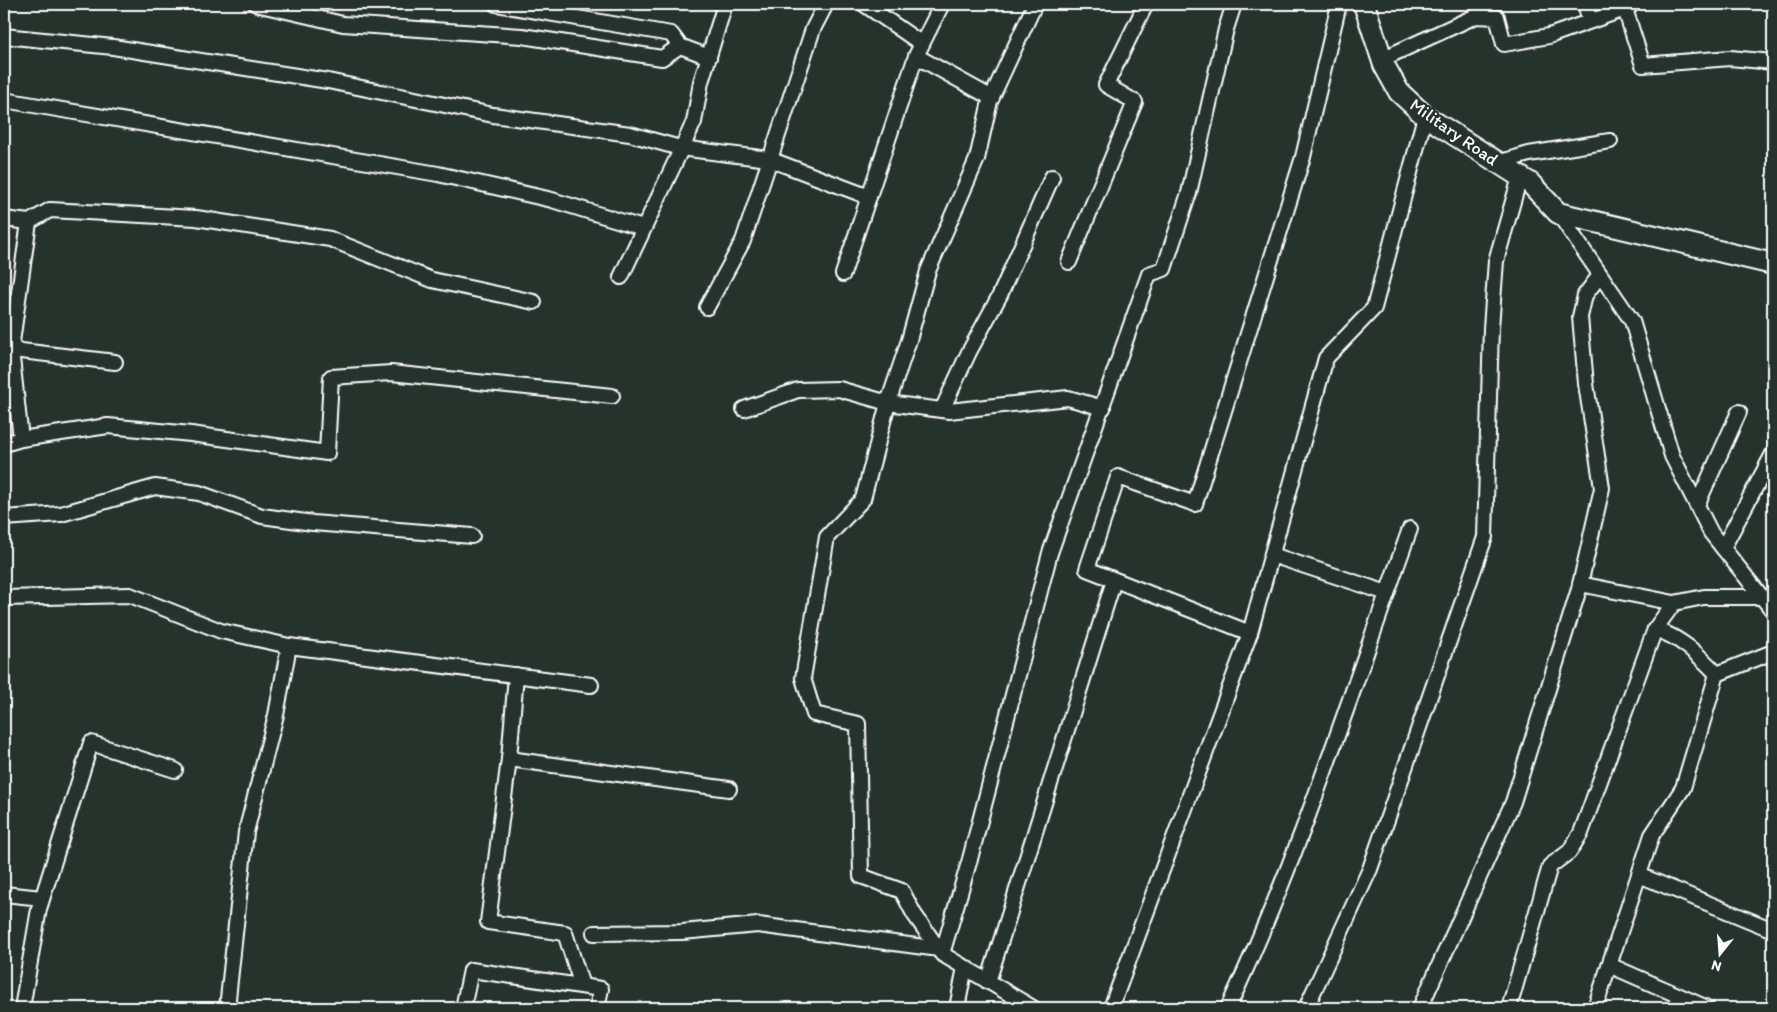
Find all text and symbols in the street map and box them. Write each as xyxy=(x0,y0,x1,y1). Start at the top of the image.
street label: Military Road xyxy=(1406,94,1503,171)
north arrow xyxy=(1694,930,1744,980)
text: N xyxy=(1709,956,1723,975)

